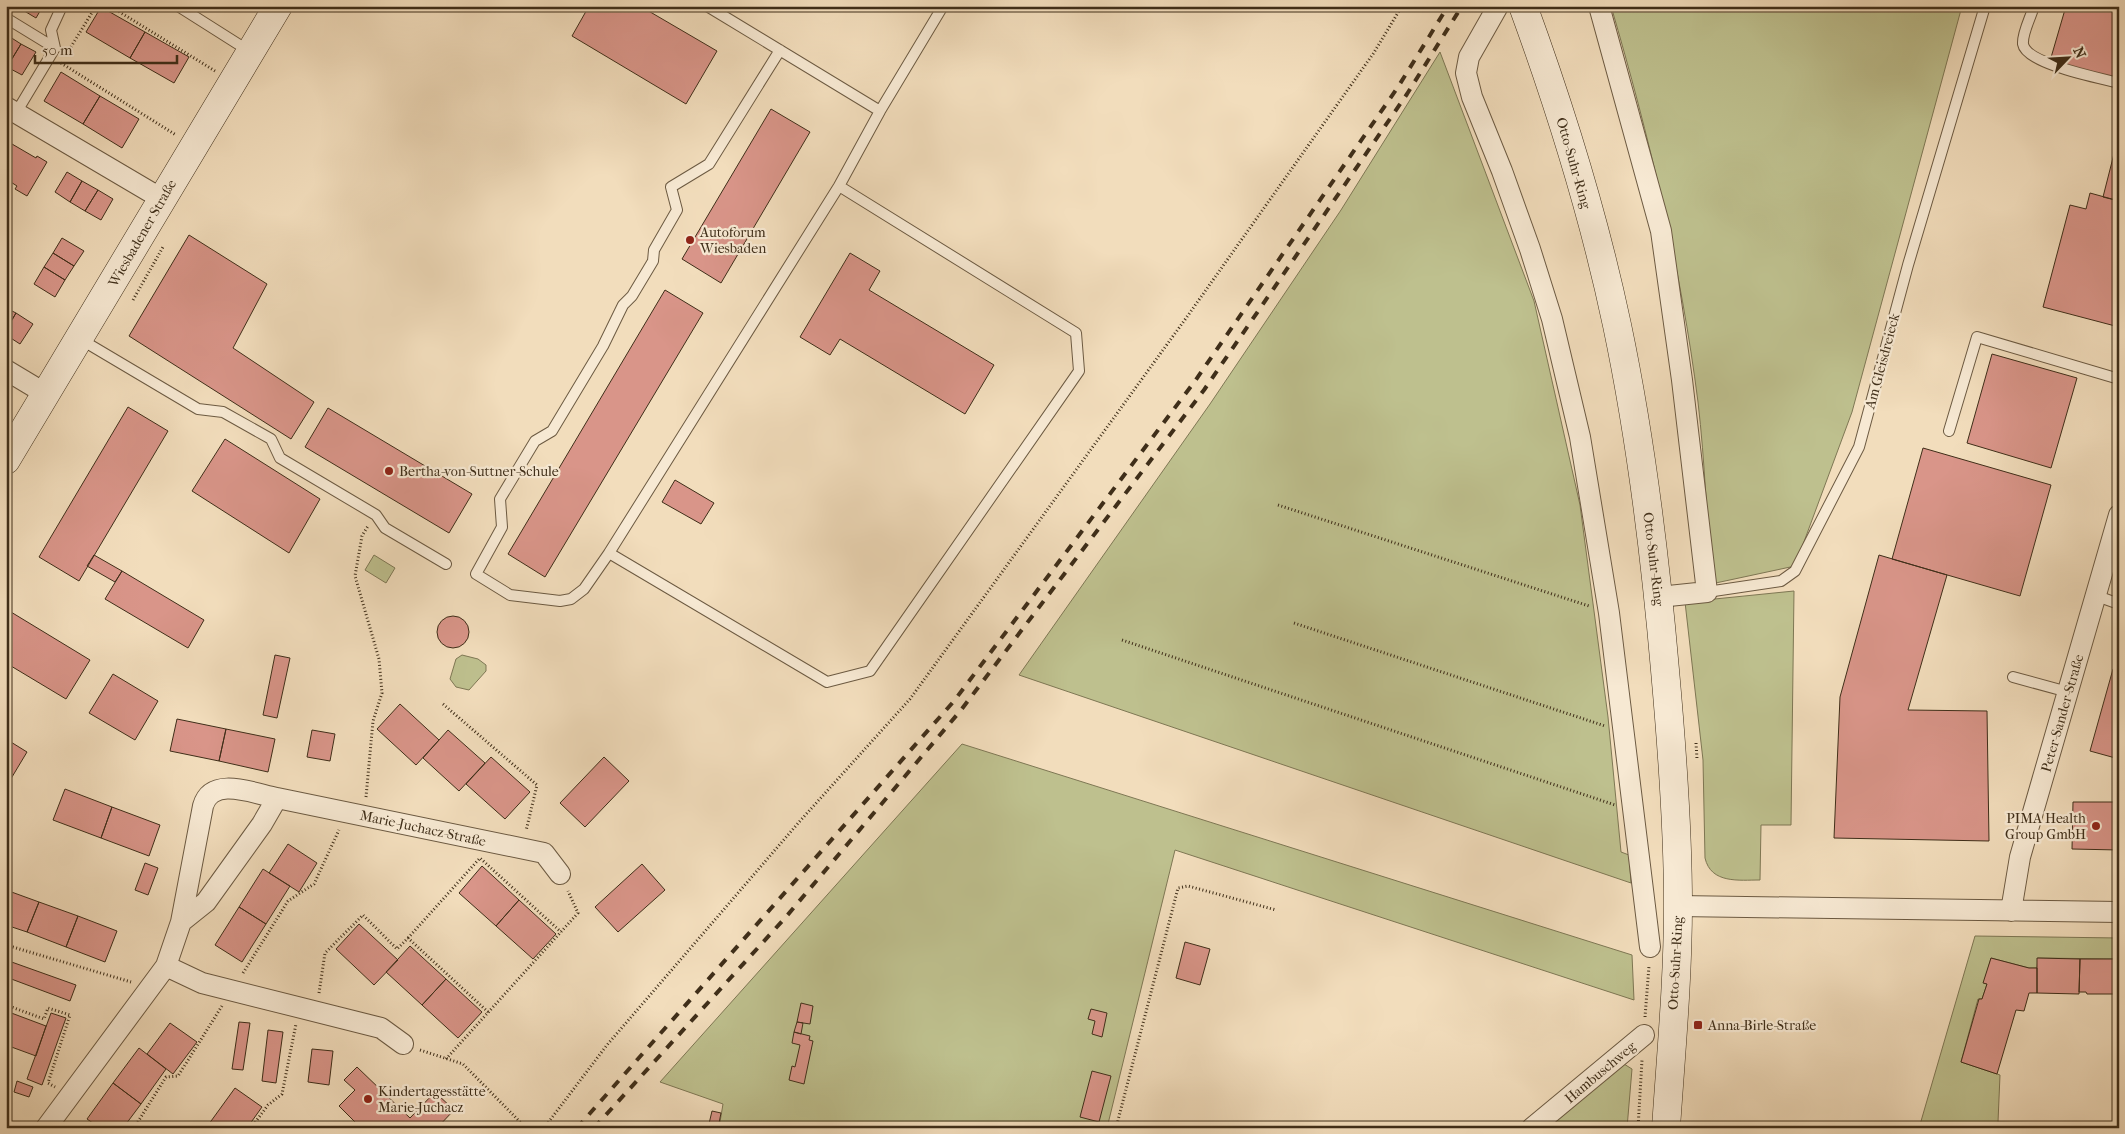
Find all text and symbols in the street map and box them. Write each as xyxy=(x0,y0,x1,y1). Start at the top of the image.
scale bar xyxy=(35,32,178,64)
north arrow xyxy=(2042,32,2092,82)
text: 50 m xyxy=(42,41,73,59)
text: N xyxy=(2069,44,2089,61)
street label: Otto-Suhr-Ring xyxy=(1552,115,1595,211)
street label: Wiesbadener Straße xyxy=(104,176,180,291)
place label: Autoforum Wiesbaden xyxy=(699,224,766,257)
marker: Autoforum Wiesbaden xyxy=(684,234,696,246)
street label: Am Gleisdreieck xyxy=(1861,311,1904,412)
place label: Bertha-von-Suttner-Schule xyxy=(399,463,559,480)
marker: Bertha-von-Suttner-Schule xyxy=(383,465,395,477)
street label: Otto-Suhr-Ring xyxy=(1639,511,1668,607)
street label: Peter-Sander-Straße xyxy=(2038,652,2087,774)
street label: Marie-Juchacz-Straße xyxy=(358,807,488,850)
place label: PIMA Health Group GmbH xyxy=(2005,810,2086,843)
marker: PIMA Health Group GmbH xyxy=(2090,820,2102,832)
street label: Otto-Suhr-Ring xyxy=(1665,915,1686,1011)
place label: Anna-Birle-Straße xyxy=(1707,1017,1816,1034)
marker: Anna-Birle-Straße xyxy=(1692,1019,1704,1031)
street label: Hambuschweg xyxy=(1561,1037,1640,1107)
place label: Kindertagesstätte Marie-Juchacz xyxy=(378,1083,486,1116)
marker: Kindertagesstätte Marie-Juchacz xyxy=(362,1093,374,1105)

